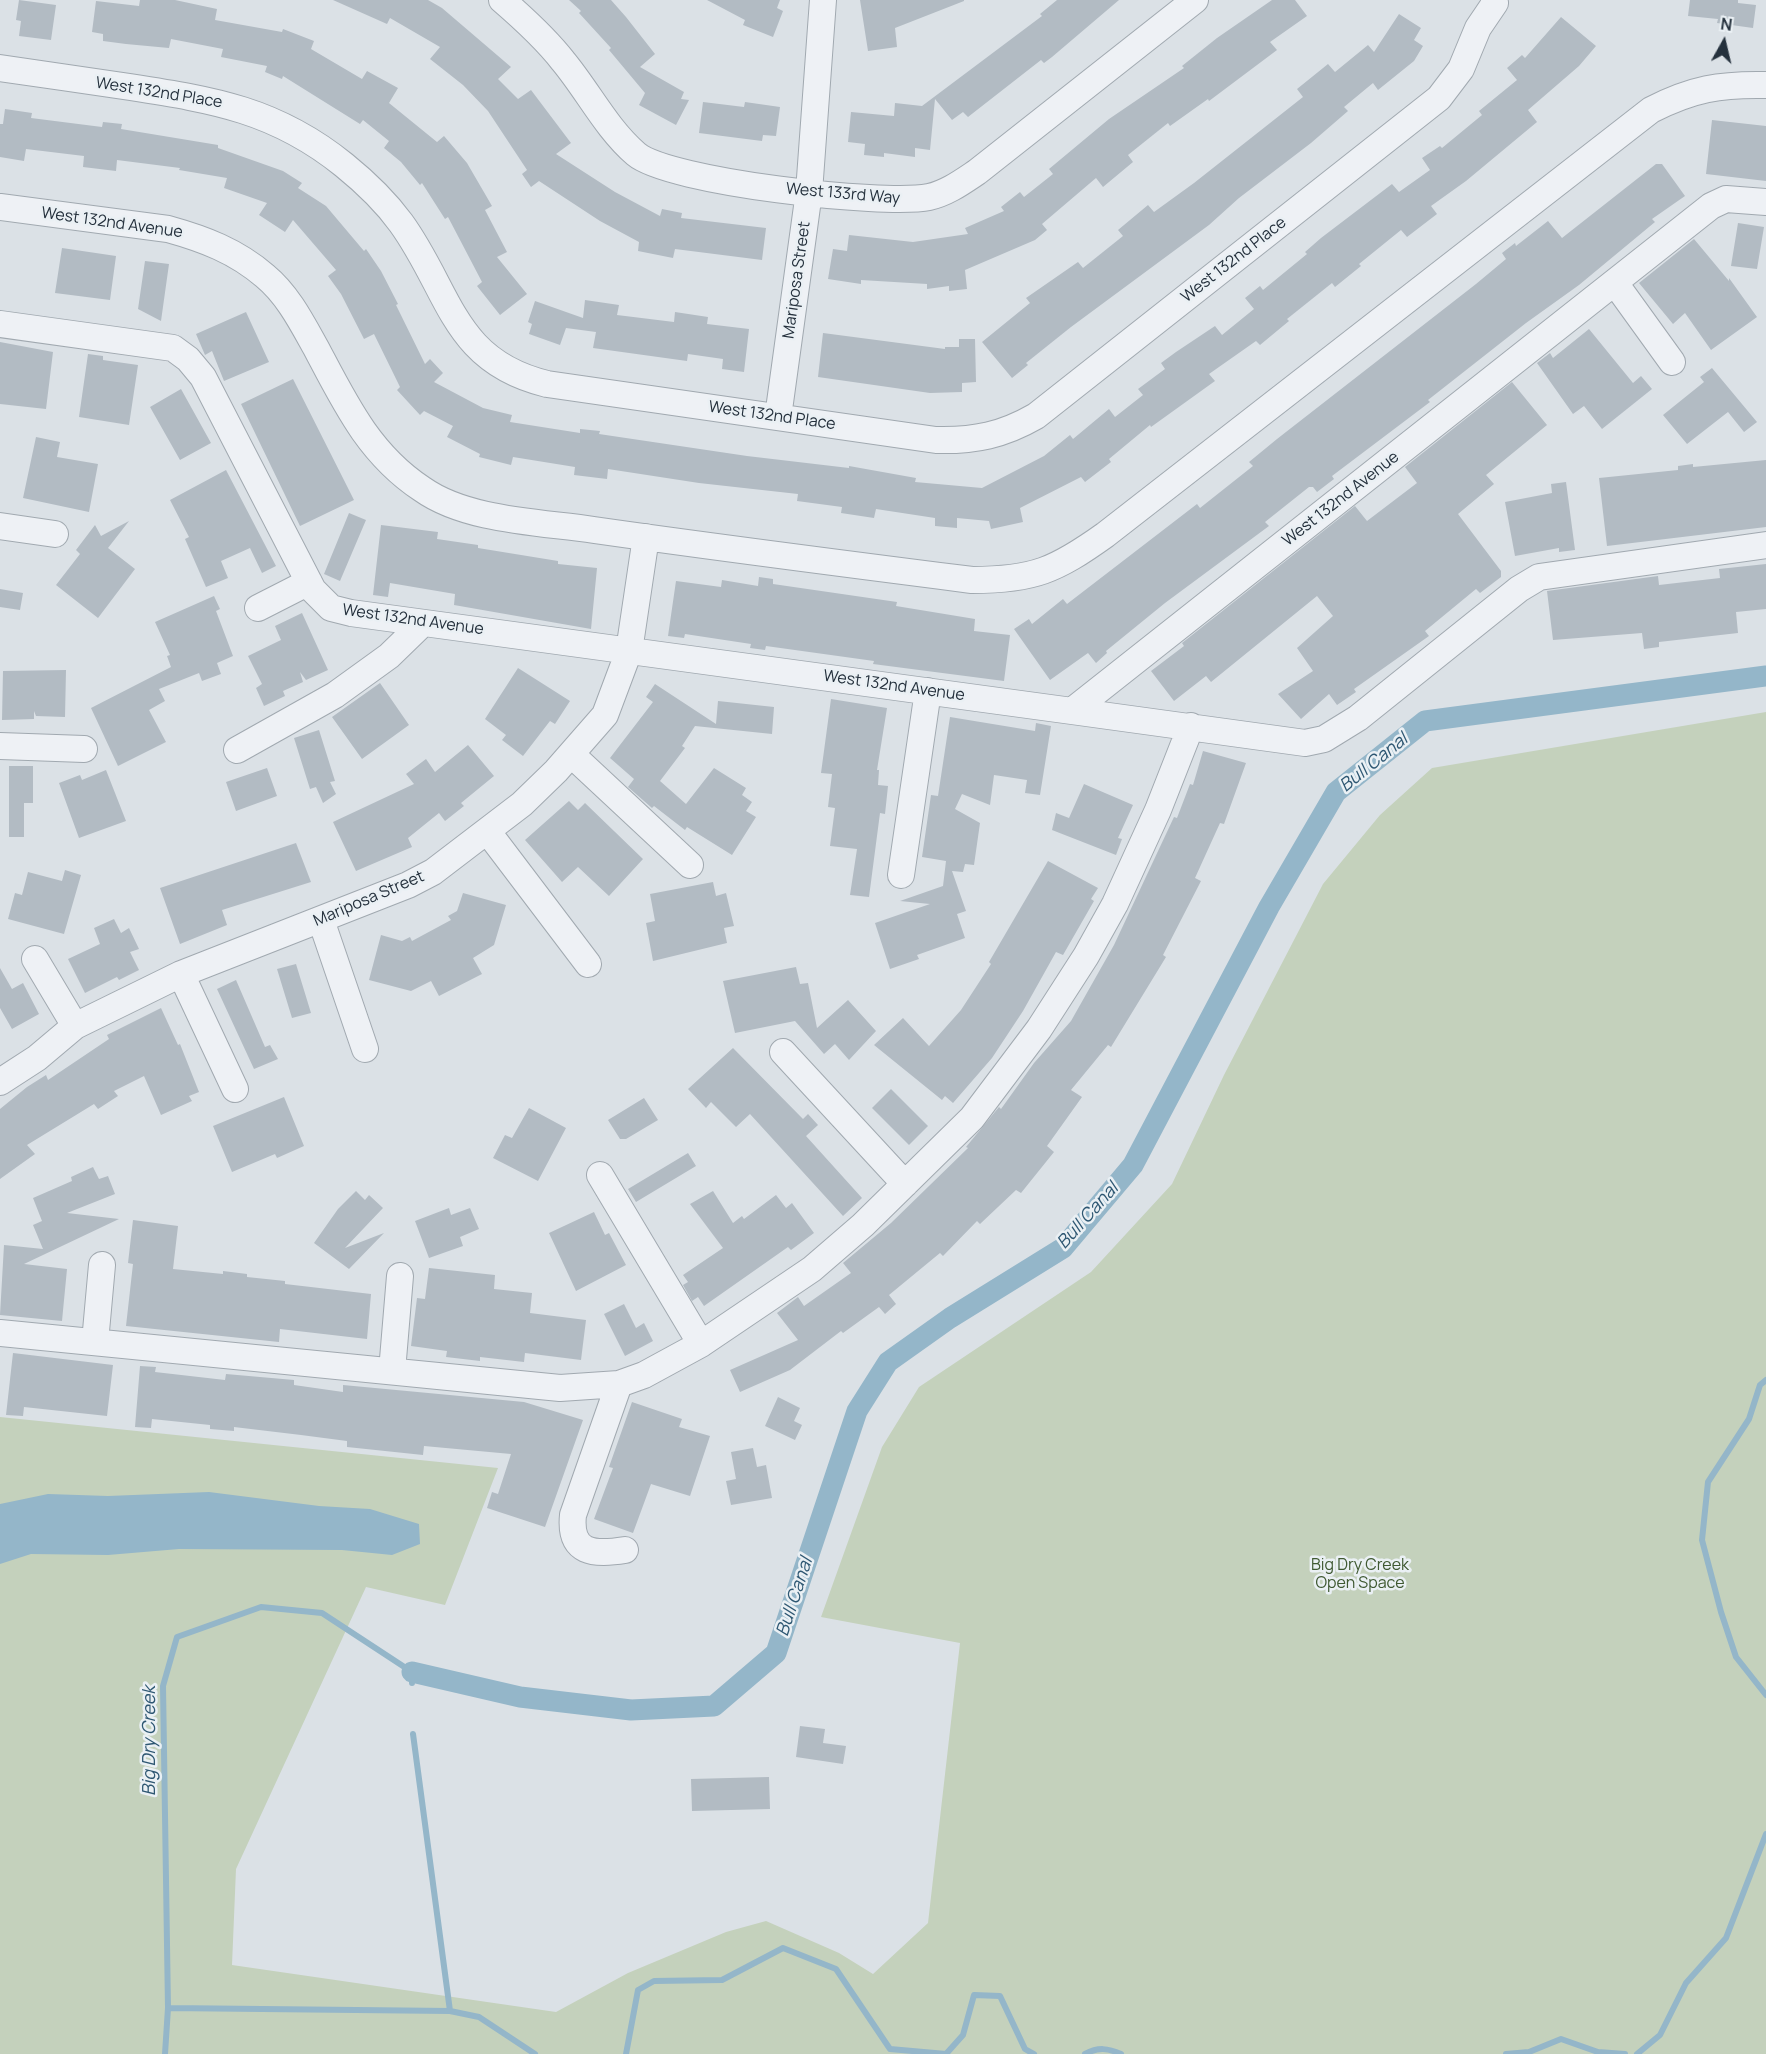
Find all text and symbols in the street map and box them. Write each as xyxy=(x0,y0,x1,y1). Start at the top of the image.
north arrow xyxy=(1694,12,1754,72)
text: N xyxy=(1719,12,1734,36)
street label: West 132nd Place xyxy=(94,74,224,112)
street label: West 133rd Way xyxy=(785,179,901,209)
street label: West 132nd Avenue xyxy=(40,204,184,242)
street label: West 132nd Place xyxy=(1178,213,1290,307)
street label: Mariposa Street xyxy=(779,220,815,340)
street label: West 132nd Place xyxy=(707,398,837,434)
street label: West 132nd Avenue xyxy=(1279,448,1403,550)
street label: West 132nd Avenue xyxy=(341,601,485,639)
street label: West 132nd Avenue xyxy=(822,667,966,705)
water label: Bull Canal xyxy=(1336,729,1412,797)
street label: Mariposa Street xyxy=(311,867,427,931)
water label: Bull Canal xyxy=(1053,1178,1123,1254)
water label: Bull Canal xyxy=(772,1555,818,1639)
park label: Big Dry Creek Open Space xyxy=(1311,1556,1409,1594)
water label: Big Dry Creek xyxy=(139,1686,161,1796)

